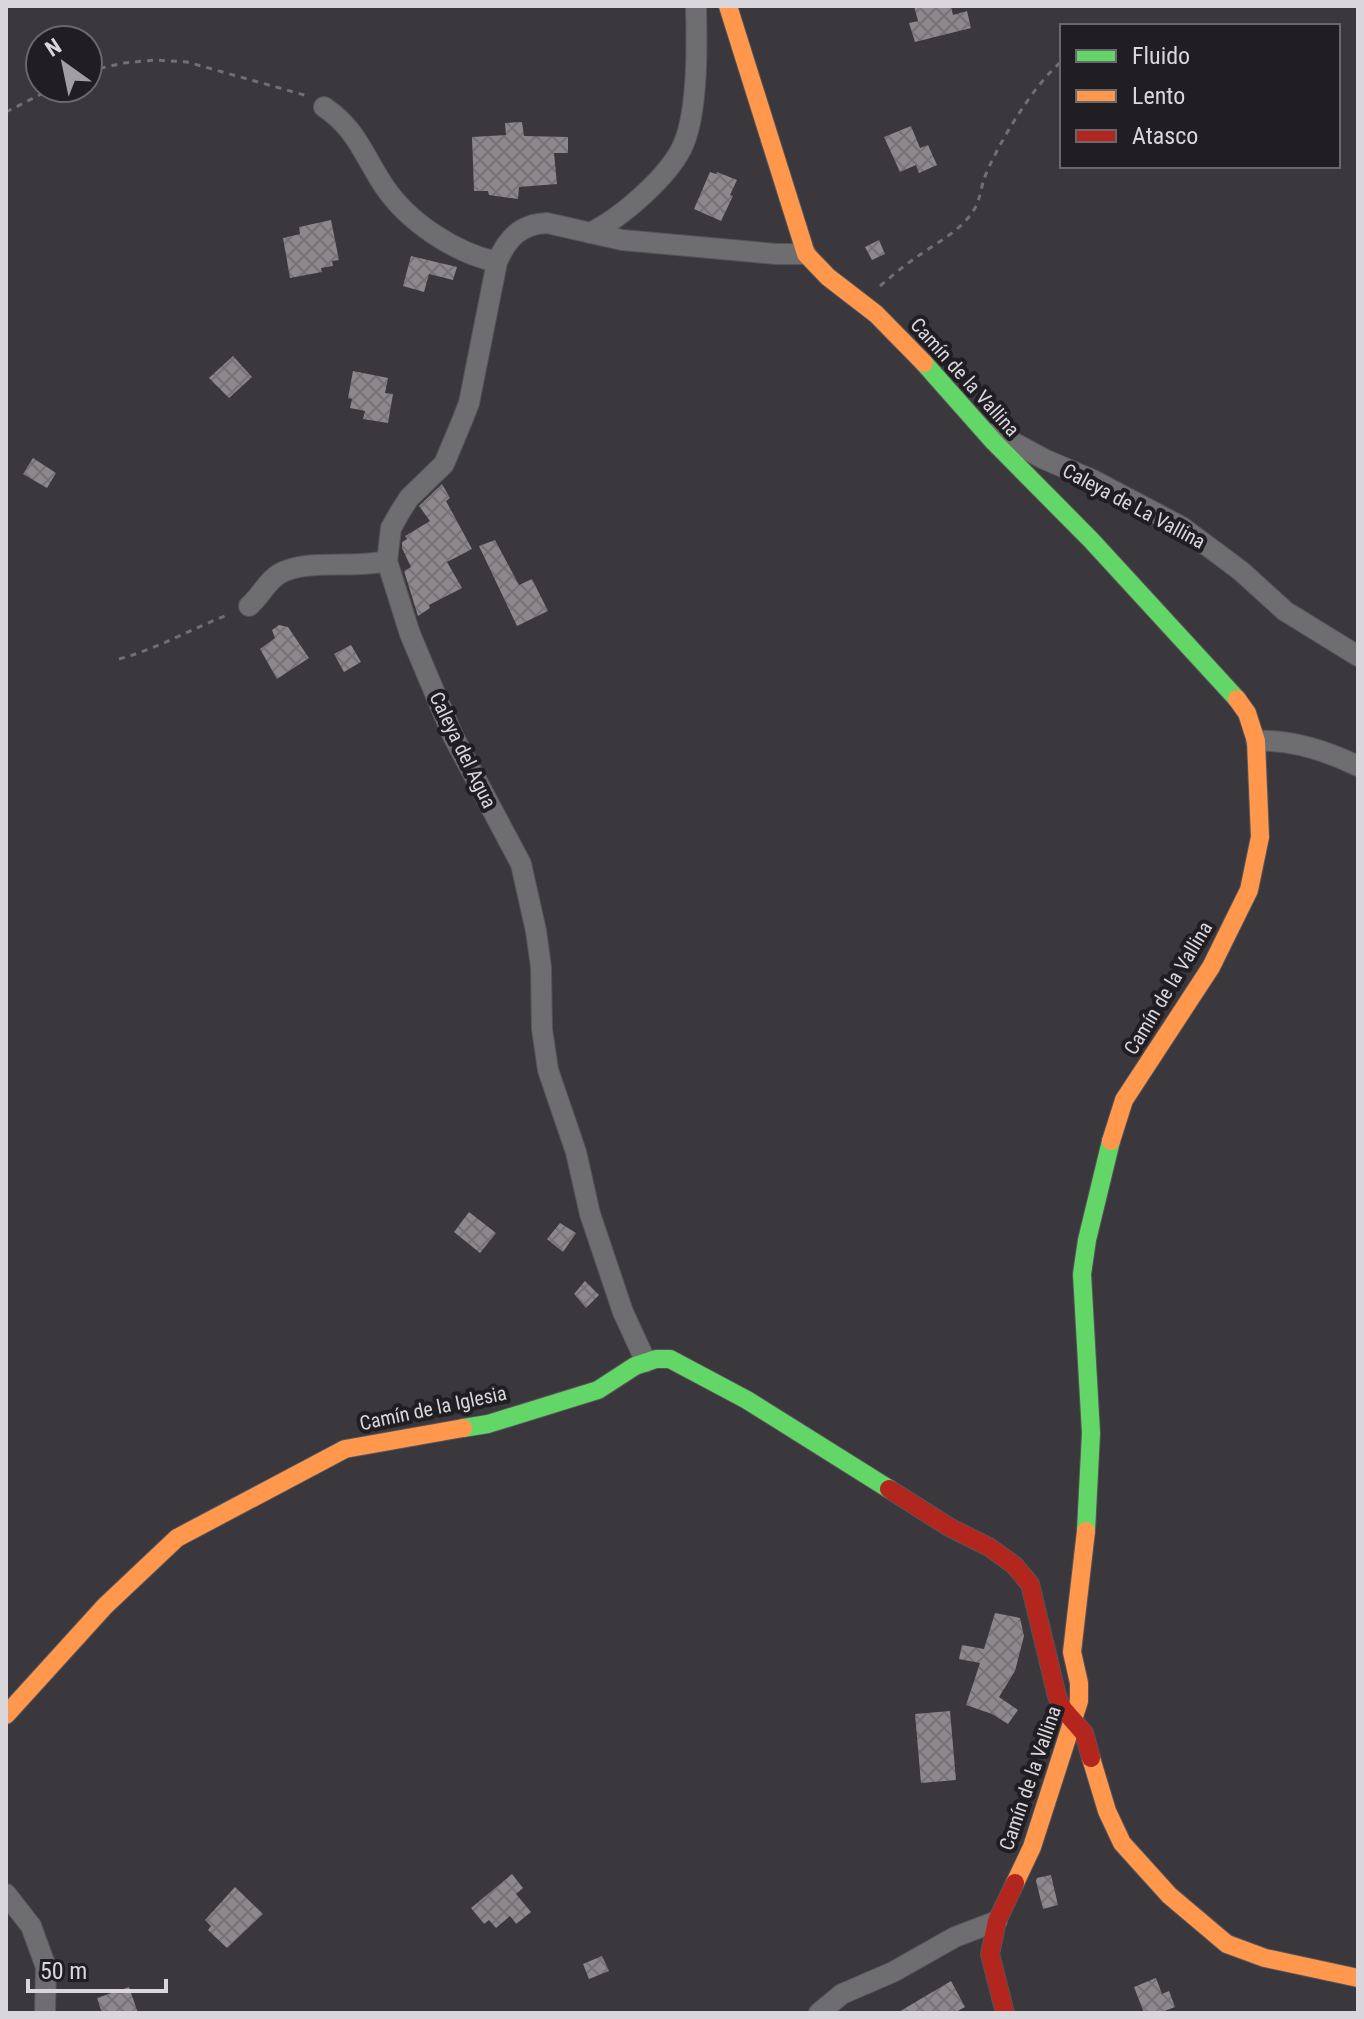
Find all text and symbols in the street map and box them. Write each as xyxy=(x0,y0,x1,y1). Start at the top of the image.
north arrow xyxy=(24,24,104,104)
legend xyxy=(1060,24,1340,168)
text: N xyxy=(41,33,66,62)
text: Fluido xyxy=(1132,42,1190,70)
text: Lento xyxy=(1132,82,1185,110)
text: Atasco xyxy=(1132,122,1198,150)
street label: Camín de la Vallina xyxy=(906,313,1024,441)
street label: Caleya de La Vallina xyxy=(1059,458,1209,554)
street label: Caleya del Agua xyxy=(425,688,501,812)
street label: Camín de la Vallina xyxy=(1119,917,1217,1059)
street label: Camín de la Iglesia xyxy=(357,1381,509,1435)
street label: Camín de la Vallina xyxy=(994,1703,1066,1853)
scale bar xyxy=(28,1943,166,1993)
text: 50 m xyxy=(40,1957,87,1985)

